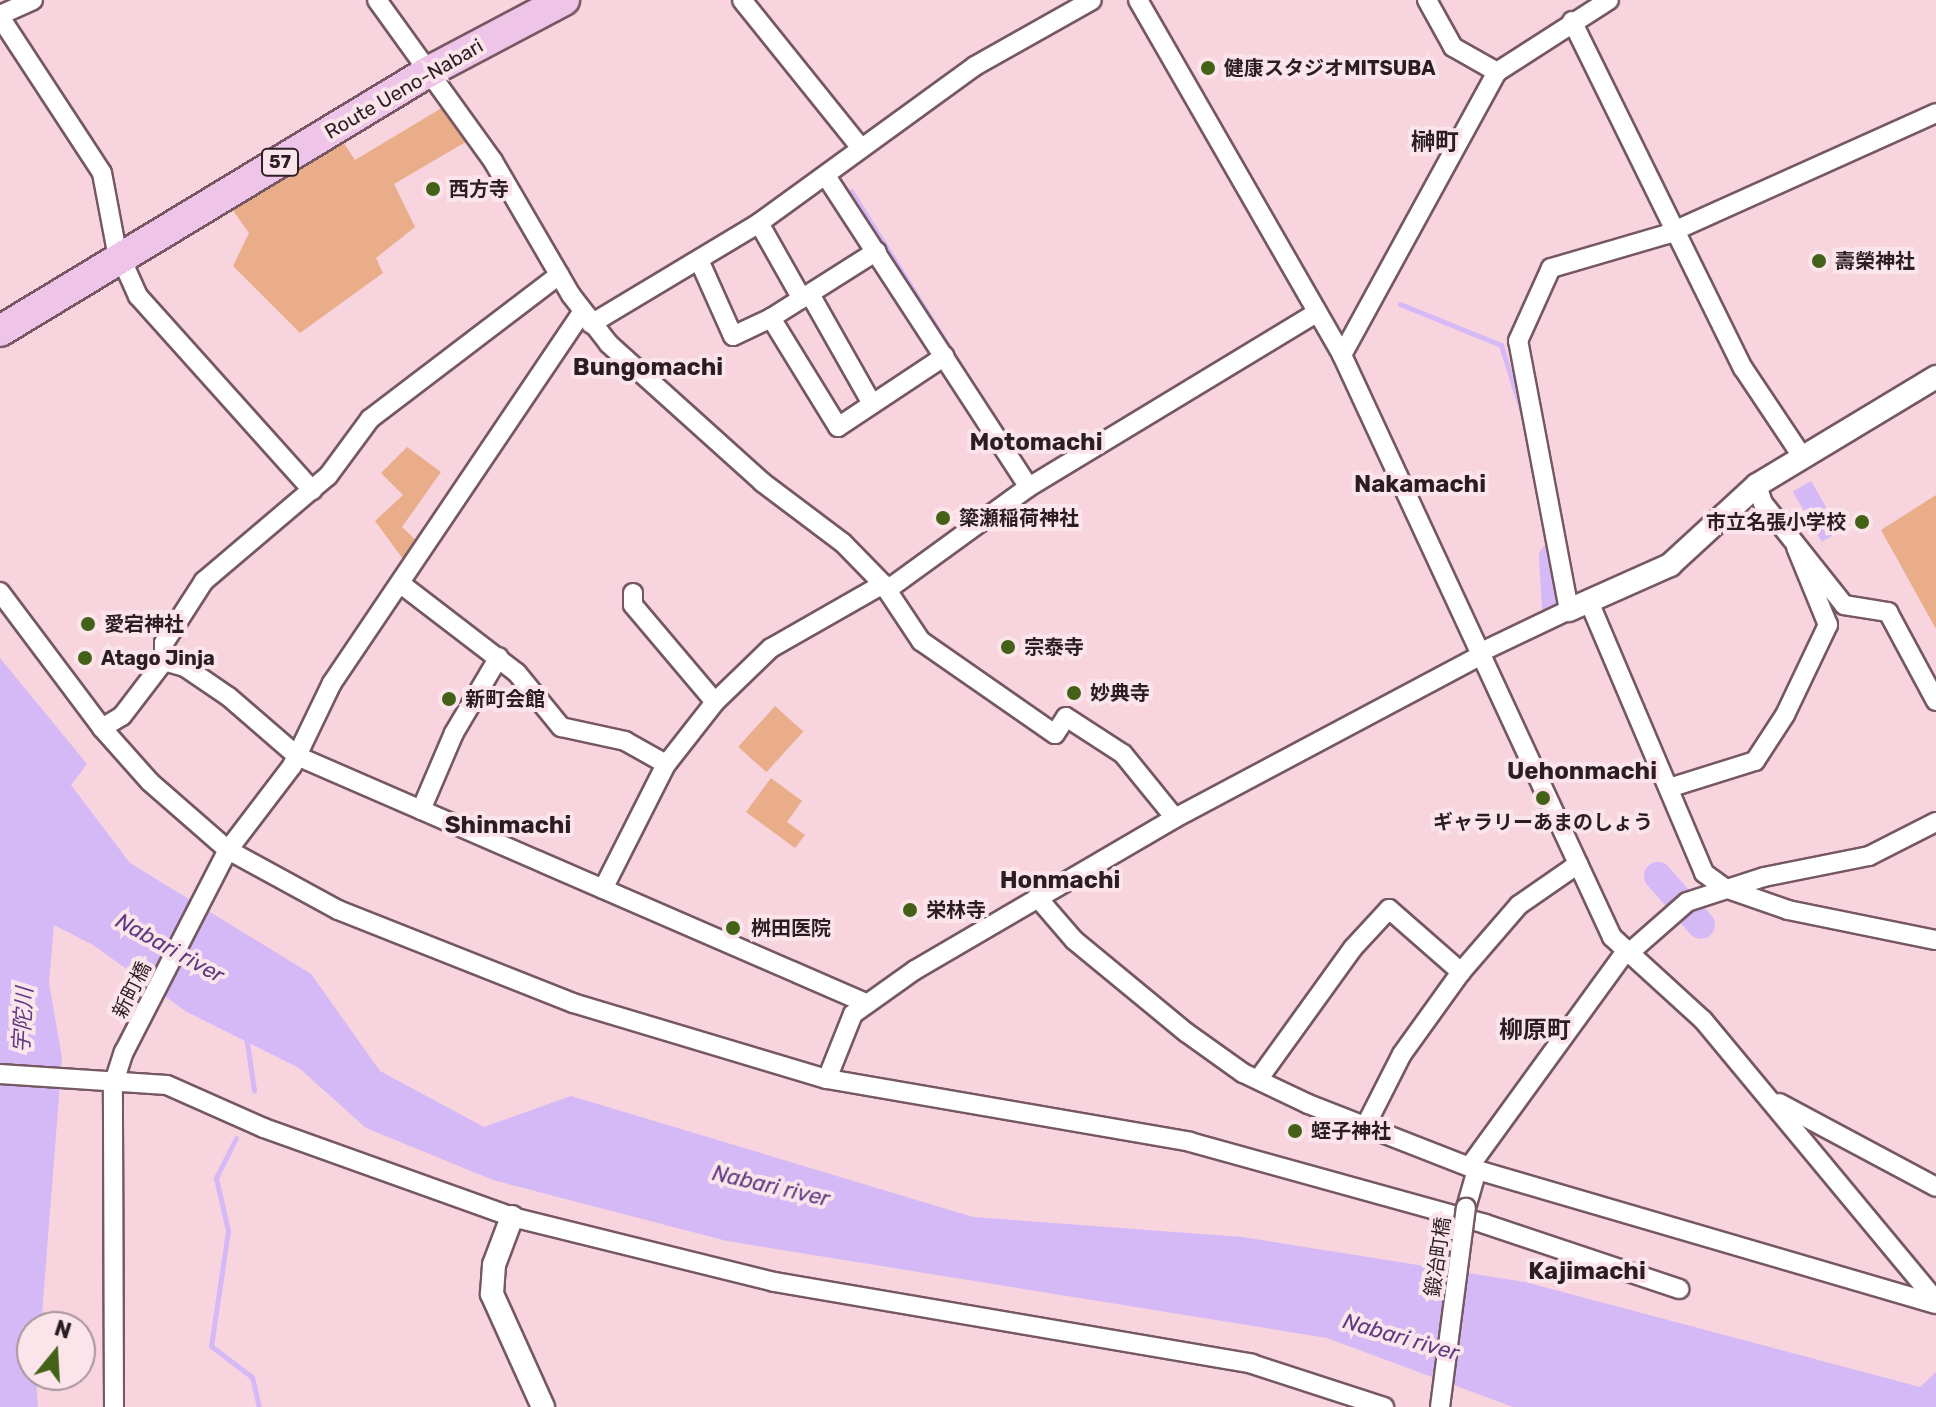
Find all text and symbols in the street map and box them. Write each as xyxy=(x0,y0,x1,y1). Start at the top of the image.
street label: Route Ueno-Nabari xyxy=(320,34,488,144)
place label: 健康スタジオMITSUBA xyxy=(1224,56,1436,80)
marker: 健康スタジオMITSUBA xyxy=(1199,59,1217,77)
district label: 榊町 xyxy=(1411,129,1459,157)
road number: 57 xyxy=(260,148,300,176)
place label: 西方寺 xyxy=(449,177,509,201)
marker: 西方寺 xyxy=(424,180,442,198)
place label: 壽榮神社 xyxy=(1835,249,1915,273)
marker: 壽榮神社 xyxy=(1810,252,1828,270)
district label: Bungomachi xyxy=(573,354,723,382)
district label: Motomachi xyxy=(969,429,1103,457)
district label: Nakamachi xyxy=(1354,471,1486,499)
place label: 簗瀬稲荷神社 xyxy=(959,506,1079,530)
marker: 簗瀬稲荷神社 xyxy=(934,509,952,527)
place label: 市立名張小学校 xyxy=(1706,510,1846,534)
marker: 市立名張小学校 xyxy=(1853,513,1871,531)
place label: 愛宕神社 xyxy=(104,612,184,636)
marker: 愛宕神社 xyxy=(79,615,97,633)
place label: 宗泰寺 xyxy=(1024,635,1084,659)
marker: 宗泰寺 xyxy=(999,638,1017,656)
place label: Atago Jinja xyxy=(101,646,215,670)
marker: Atago Jinja xyxy=(76,649,94,667)
place label: 妙典寺 xyxy=(1090,681,1150,705)
marker: 妙典寺 xyxy=(1065,684,1083,702)
place label: 新町会館 xyxy=(465,687,545,711)
marker: 新町会館 xyxy=(440,690,458,708)
district label: Uehonmachi xyxy=(1507,758,1657,786)
marker: ギャラリーあまのしょう xyxy=(1534,789,1552,807)
place label: ギャラリーあまのしょう xyxy=(1433,810,1653,834)
district label: Shinmachi xyxy=(445,812,571,840)
district label: Honmachi xyxy=(1000,867,1120,895)
place label: 栄林寺 xyxy=(926,898,986,922)
marker: 栄林寺 xyxy=(901,901,919,919)
water label: Nabari river xyxy=(111,907,229,989)
place label: 桝田医院 xyxy=(751,916,831,940)
marker: 桝田医院 xyxy=(722,917,744,939)
street label: 新町橋 xyxy=(108,958,156,1022)
water label: 宇陀川 xyxy=(8,986,38,1054)
district label: 柳原町 xyxy=(1499,1017,1571,1045)
place label: 蛭子神社 xyxy=(1311,1119,1391,1143)
marker: 蛭子神社 xyxy=(1286,1122,1304,1140)
water label: Nabari river xyxy=(710,1160,832,1212)
street label: 鍛冶町橋 xyxy=(1421,1216,1455,1298)
district label: Kajimachi xyxy=(1528,1258,1646,1286)
water label: Nabari river xyxy=(1340,1308,1462,1366)
north arrow xyxy=(16,1311,96,1391)
text: N xyxy=(51,1314,75,1345)

